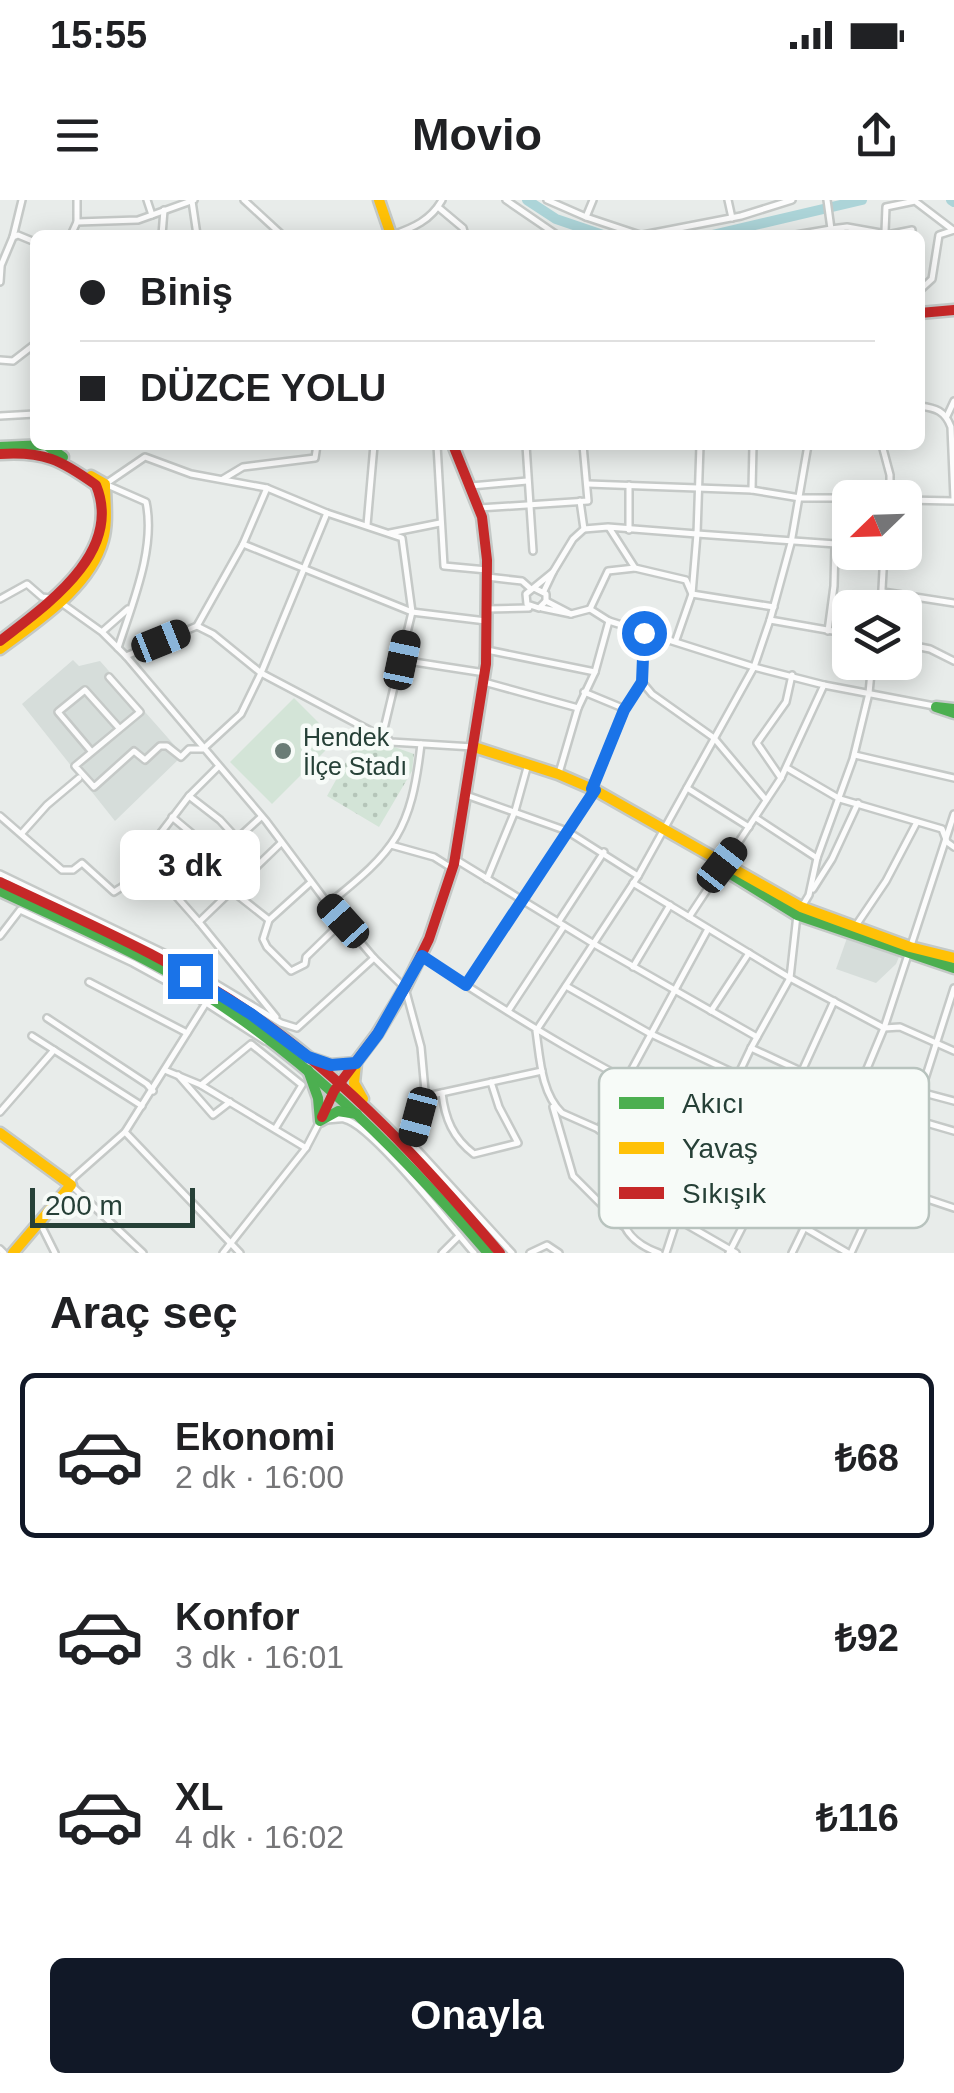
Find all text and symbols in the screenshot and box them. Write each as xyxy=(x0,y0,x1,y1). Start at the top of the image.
text: 15:55 xyxy=(50,14,147,56)
icon: menu xyxy=(50,108,105,163)
icon: share xyxy=(849,108,904,163)
text: Movio xyxy=(412,109,542,160)
text: Biniş xyxy=(140,271,233,313)
text: DÜZCE YOLU xyxy=(140,367,386,409)
north arrow xyxy=(832,480,922,570)
map controls xyxy=(832,480,922,680)
button: layers xyxy=(832,590,922,680)
route start xyxy=(622,611,667,656)
car xyxy=(128,616,194,666)
car xyxy=(381,628,423,692)
place label: Hendek İlçe Stadı xyxy=(303,723,407,780)
marker: Hendek İlçe Stadı xyxy=(272,740,294,762)
callout: 3 dk xyxy=(120,831,260,901)
car xyxy=(692,832,752,898)
text: 3 dk xyxy=(158,847,222,883)
car xyxy=(312,889,374,953)
route end xyxy=(168,954,213,999)
legend xyxy=(599,1068,929,1228)
car xyxy=(396,1084,440,1150)
text: Akıcı xyxy=(682,1088,744,1119)
text: Yavaş xyxy=(682,1133,758,1164)
text: Sıkışık xyxy=(682,1178,767,1209)
scale bar xyxy=(30,1183,195,1228)
text: 200 m xyxy=(45,1190,123,1221)
text: Araç seç xyxy=(50,1287,238,1338)
icon: car xyxy=(55,1411,145,1501)
text: Ekonomi xyxy=(175,1416,335,1458)
text: ₺68 xyxy=(835,1437,899,1479)
text: 2 dk · 16:00 xyxy=(175,1459,344,1495)
icon: car xyxy=(55,1591,145,1681)
text: Konfor xyxy=(175,1596,300,1638)
text: ₺92 xyxy=(835,1617,899,1659)
text: 3 dk · 16:01 xyxy=(175,1639,344,1675)
icon: car xyxy=(55,1771,145,1861)
text: XL xyxy=(175,1776,224,1818)
text: ₺116 xyxy=(816,1797,899,1839)
text: 4 dk · 16:02 xyxy=(175,1819,344,1855)
button: Onayla xyxy=(50,1958,904,2073)

